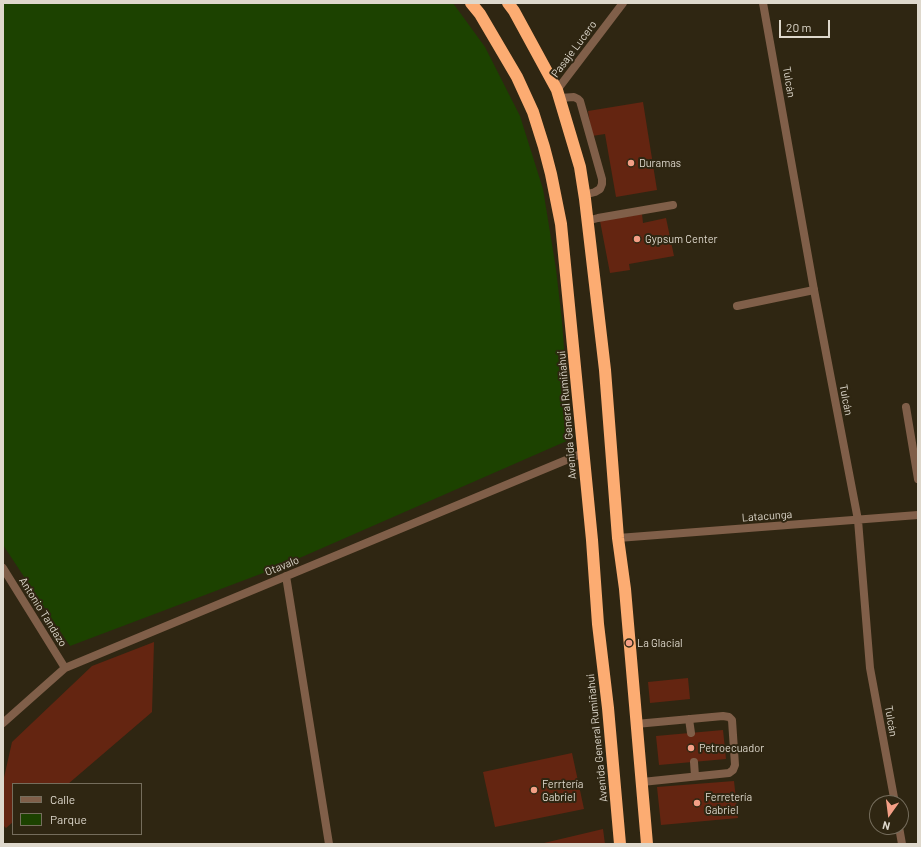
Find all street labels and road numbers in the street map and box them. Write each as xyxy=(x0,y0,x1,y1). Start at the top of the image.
street label: Pasaje Lucero xyxy=(548,18,600,80)
street label: Tulcán xyxy=(780,65,798,99)
street label: Avenida General Rumiñahui xyxy=(555,350,579,480)
street label: Tulcán xyxy=(837,383,855,417)
street label: Latacunga xyxy=(741,508,793,524)
street label: Otavalo xyxy=(263,553,301,579)
street label: Antonio Tandazo xyxy=(16,575,70,649)
street label: Avenida General Rumiñahui xyxy=(584,673,610,803)
street label: Tulcán xyxy=(882,704,900,738)

